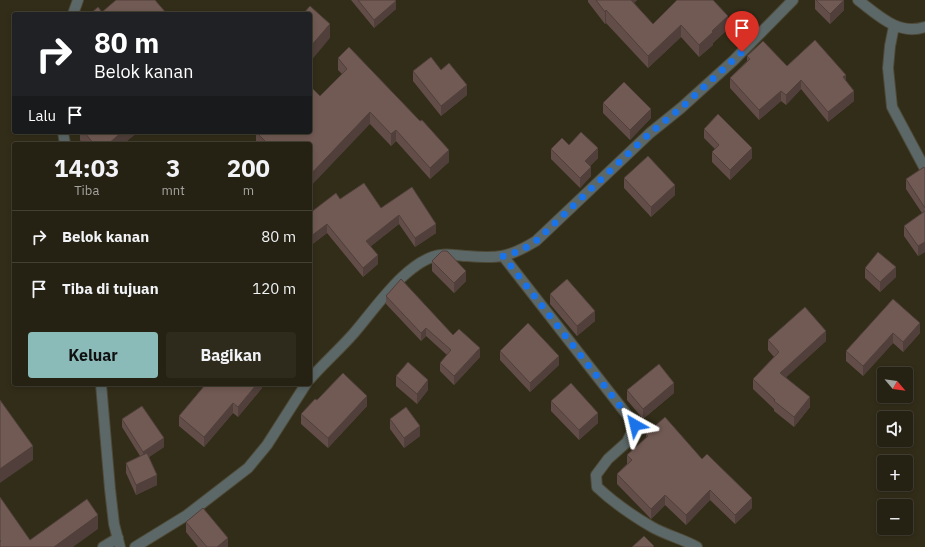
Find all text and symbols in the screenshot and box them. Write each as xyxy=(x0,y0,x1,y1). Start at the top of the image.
pin xyxy=(725,11,759,52)
icon: arrive xyxy=(731,17,753,39)
text: 80 m xyxy=(94,24,159,61)
icon: right xyxy=(28,28,80,80)
text: Belok kanan xyxy=(94,60,193,83)
icon: arrive xyxy=(64,104,86,126)
text: Lalu xyxy=(28,106,56,125)
text: 14:03 xyxy=(54,152,120,184)
text: 3 xyxy=(166,152,180,184)
text: 200 xyxy=(227,152,270,184)
text: Tiba xyxy=(74,182,99,199)
text: mnt xyxy=(162,182,185,199)
text: m xyxy=(243,182,254,199)
icon: right xyxy=(28,226,50,248)
text: Belok kanan xyxy=(62,227,149,246)
text: 80 m xyxy=(261,227,296,246)
icon: arrive xyxy=(28,278,50,300)
text: Tiba di tujuan xyxy=(62,279,159,298)
text: 120 m xyxy=(252,279,296,298)
button: Keluar xyxy=(28,332,158,378)
button: Bagikan xyxy=(166,332,296,378)
north arrow xyxy=(877,367,913,403)
map controls xyxy=(877,367,913,535)
position arrow xyxy=(614,404,656,446)
button: sound xyxy=(877,411,913,447)
button: + xyxy=(877,455,913,491)
button: − xyxy=(877,499,913,535)

